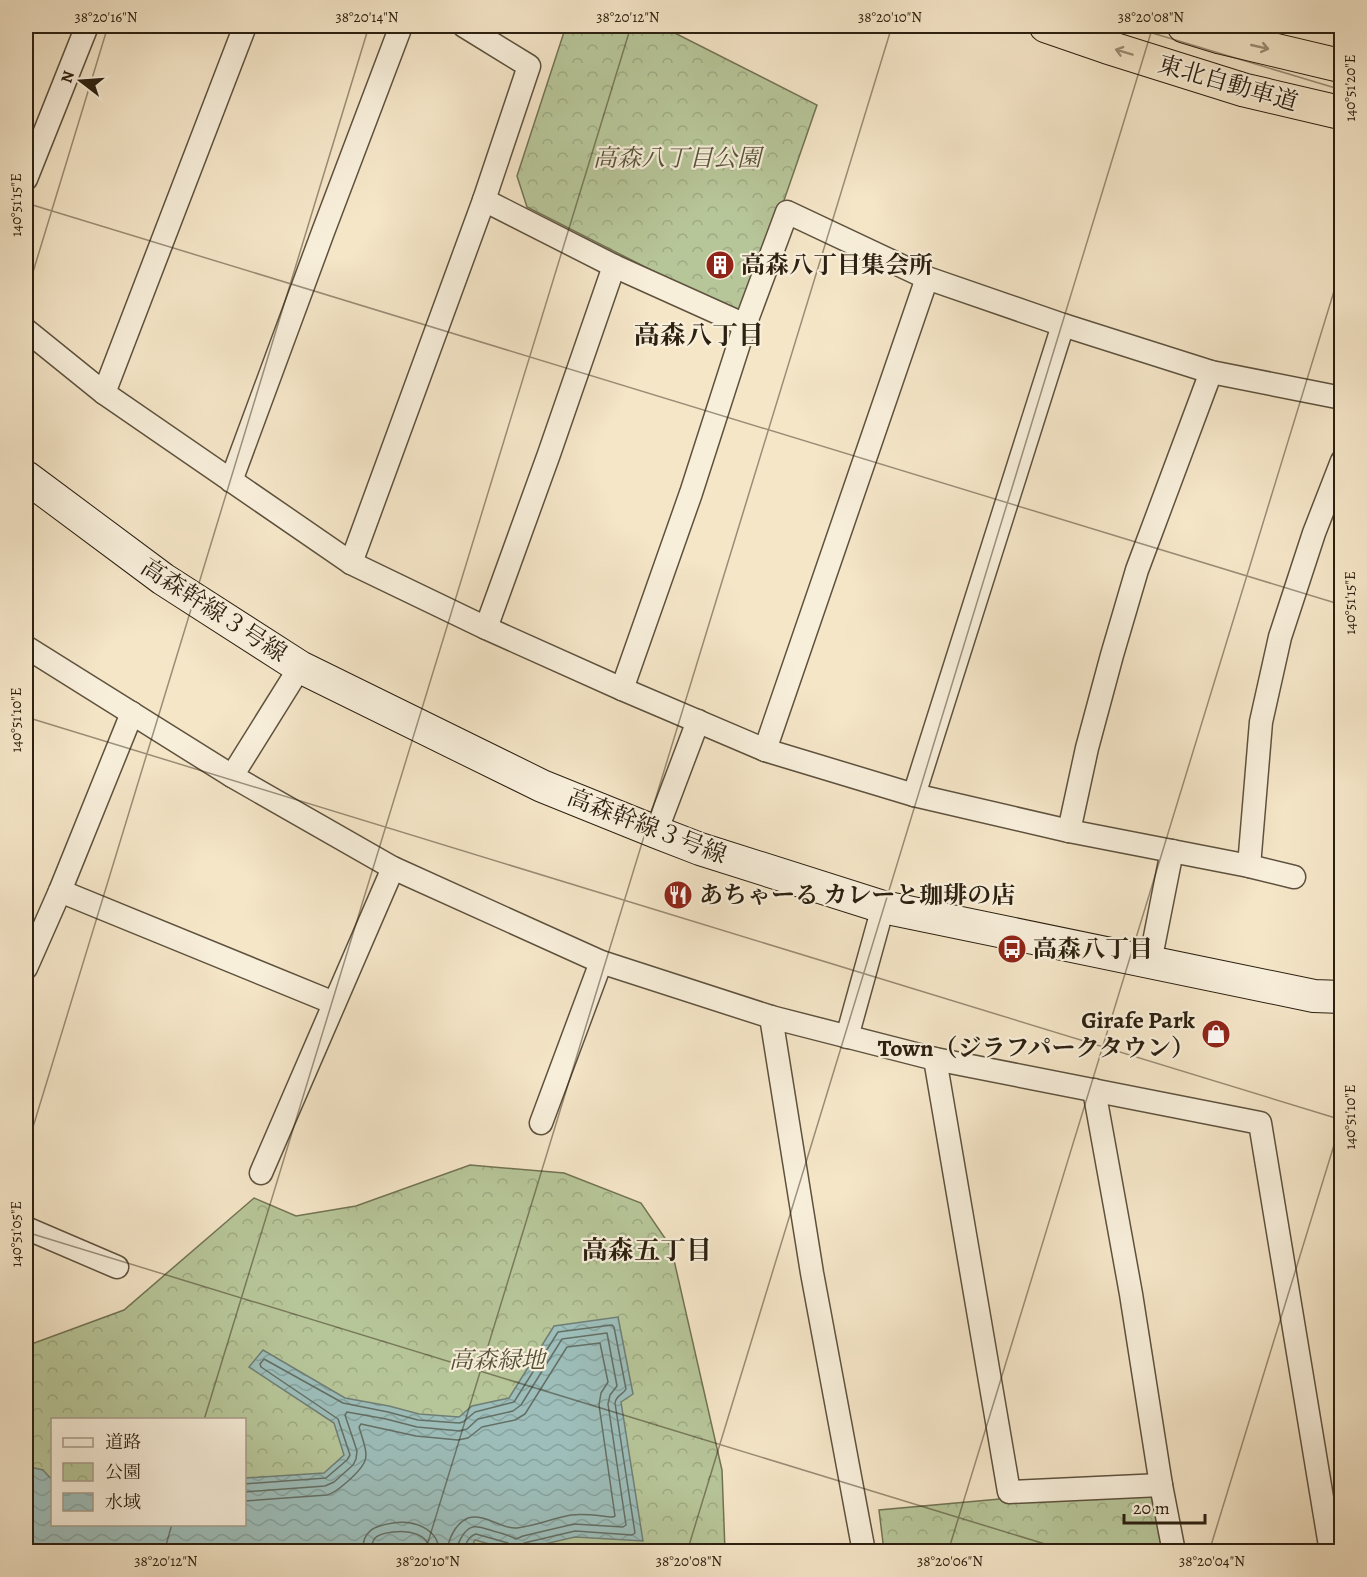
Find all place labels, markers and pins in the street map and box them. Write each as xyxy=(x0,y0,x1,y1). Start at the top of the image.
building icon: 高森八丁目集会所 xyxy=(704,249,736,281)
place label: 高森八丁目集会所 xyxy=(741,249,933,281)
restaurant icon: あちゃーる カレーと珈琲の店 xyxy=(662,879,694,911)
place label: あちゃーる カレーと珈琲の店 xyxy=(699,879,1015,911)
bus stop icon: 高森八丁目 xyxy=(996,933,1028,965)
place label: 高森八丁目 xyxy=(1033,933,1153,965)
place label: Girafe Park Town（ジラフパークタウン） xyxy=(878,1004,1196,1064)
shop icon: Girafe Park Town（ジラフパークタウン） xyxy=(1200,1018,1232,1050)

